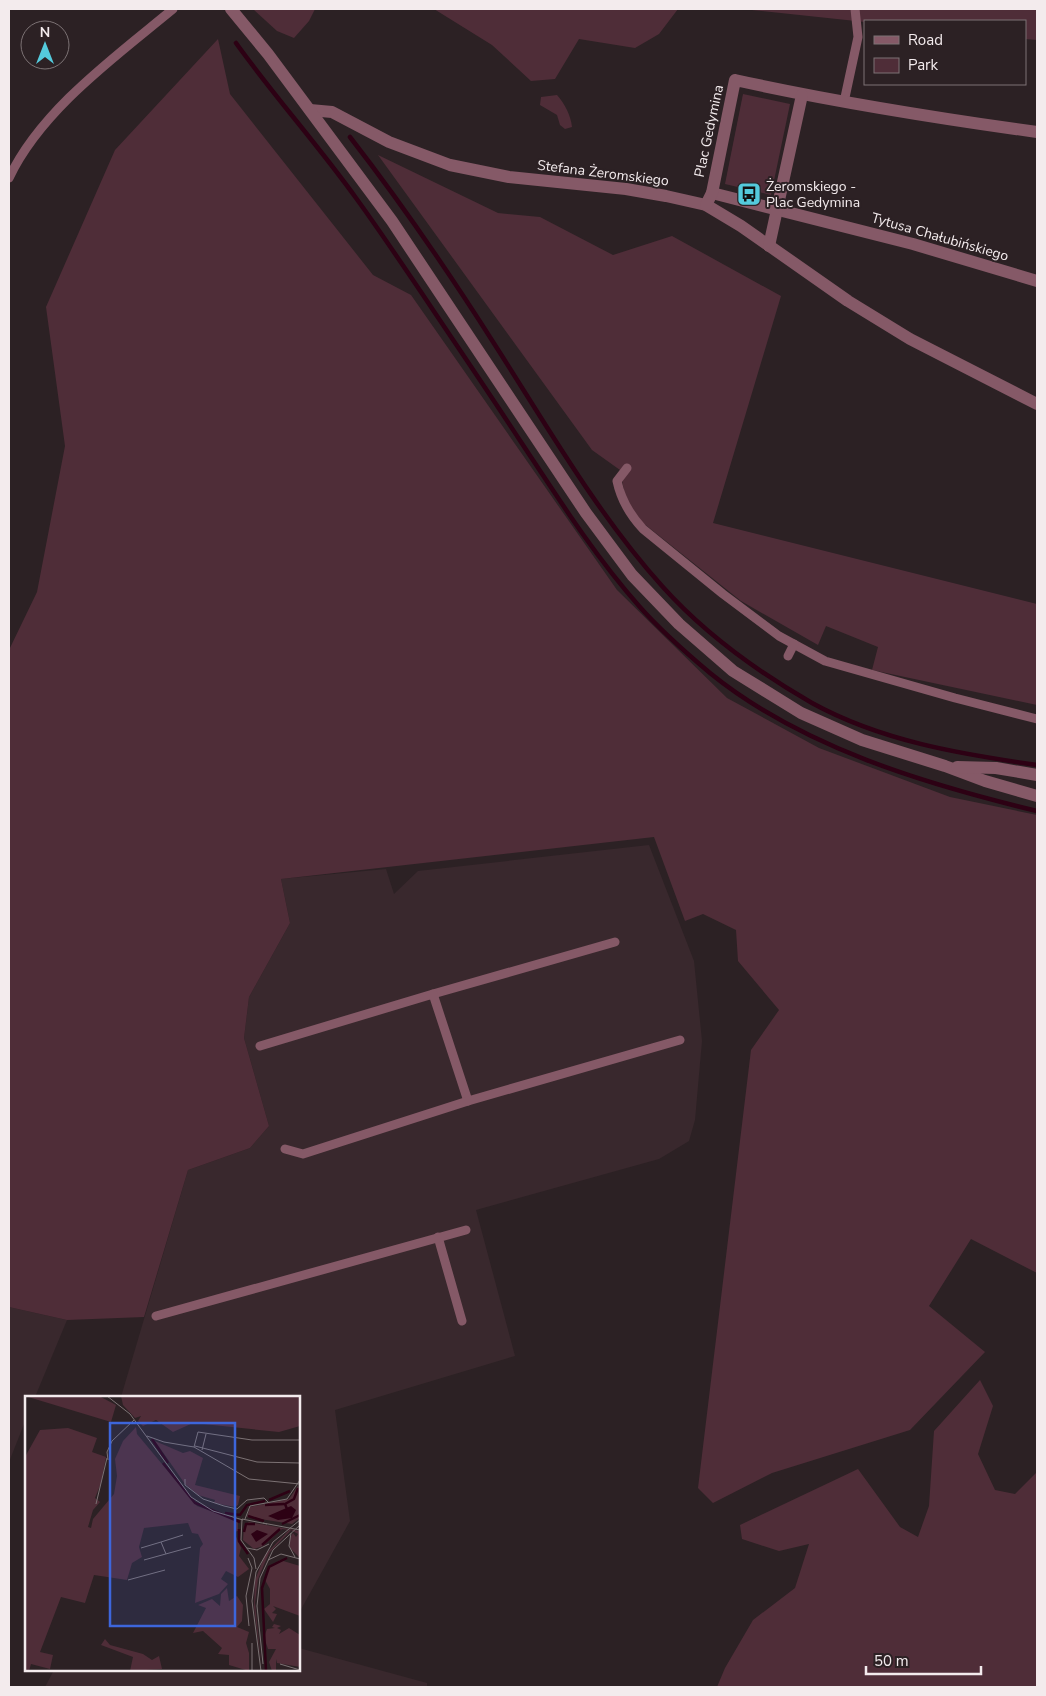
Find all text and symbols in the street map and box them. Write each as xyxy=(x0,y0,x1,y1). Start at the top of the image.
north arrow xyxy=(20,20,70,70)
legend xyxy=(864,20,1026,85)
text: N xyxy=(40,23,50,42)
text: Road xyxy=(908,30,943,50)
text: Park xyxy=(908,55,938,75)
street label: Plac Gedymina xyxy=(690,83,728,179)
street label: Stefana Żeromskiego xyxy=(536,156,670,191)
place label: Żeromskiego - Plac Gedymina xyxy=(766,177,860,212)
bus stop icon: Żeromskiego - Plac Gedymina xyxy=(736,181,762,207)
street label: Tytusa Chałubińskiego xyxy=(869,208,1011,266)
inset map xyxy=(25,1396,300,1671)
scale bar xyxy=(866,1644,981,1676)
text: 50 m xyxy=(874,1651,909,1671)

